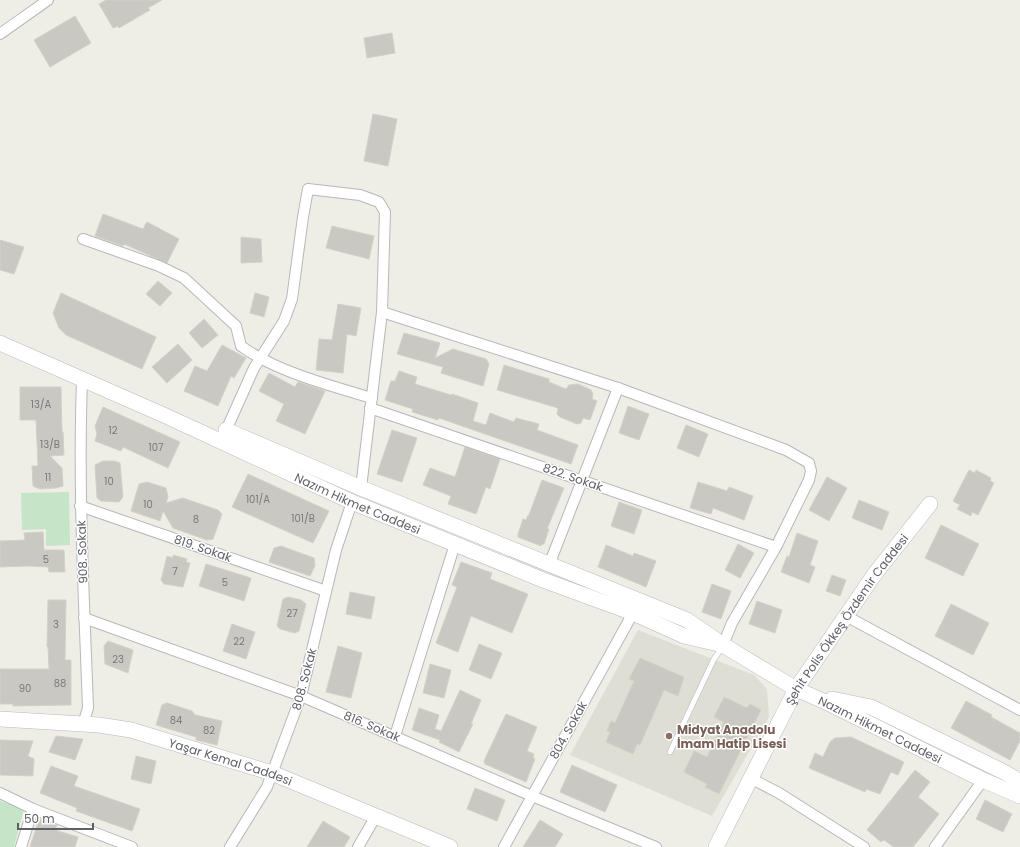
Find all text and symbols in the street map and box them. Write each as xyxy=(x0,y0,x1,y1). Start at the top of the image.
house number: 13/A xyxy=(31,397,52,412)
house number: 12 xyxy=(109,423,118,438)
house number: 13/B xyxy=(40,437,60,452)
house number: 107 xyxy=(149,440,164,455)
street label: 822. Sokak xyxy=(541,459,606,495)
street label: Nazım Hikmet Caddesi xyxy=(292,468,423,538)
house number: 11 xyxy=(45,470,51,485)
house number: 10 xyxy=(104,474,114,489)
house number: 101/A xyxy=(246,492,270,507)
house number: 10 xyxy=(143,497,153,512)
house number: 101/B xyxy=(291,511,315,526)
house number: 8 xyxy=(193,512,199,527)
street label: 908. Sokak xyxy=(72,519,92,584)
street label: 819. Sokak xyxy=(172,530,235,566)
street label: Şehit Polis Ökkeş Özdemir Caddesi xyxy=(781,530,912,708)
house number: 5 xyxy=(43,552,49,567)
house number: 7 xyxy=(172,564,178,579)
house number: 5 xyxy=(222,575,228,590)
house number: 27 xyxy=(286,606,298,621)
house number: 3 xyxy=(53,617,59,632)
house number: 22 xyxy=(233,634,245,649)
street label: 808. Sokak xyxy=(288,645,321,712)
house number: 23 xyxy=(112,652,124,667)
house number: 88 xyxy=(54,676,66,691)
house number: 90 xyxy=(19,681,31,696)
street label: Nazım Hikmet Caddesi xyxy=(816,691,945,767)
street label: 804. Sokak xyxy=(545,697,591,762)
street label: 816. Sokak xyxy=(341,706,404,746)
house number: 84 xyxy=(170,713,182,728)
place label: Midyat Anadolu İmam Hatip Lisesi xyxy=(677,721,786,752)
house number: 82 xyxy=(203,723,215,738)
marker: Midyat Anadolu İmam Hatip Lisesi xyxy=(664,731,674,741)
street label: Yaşar Kemal Caddesi xyxy=(167,734,295,789)
scale bar xyxy=(18,805,93,831)
text: 50 m xyxy=(24,810,55,827)

